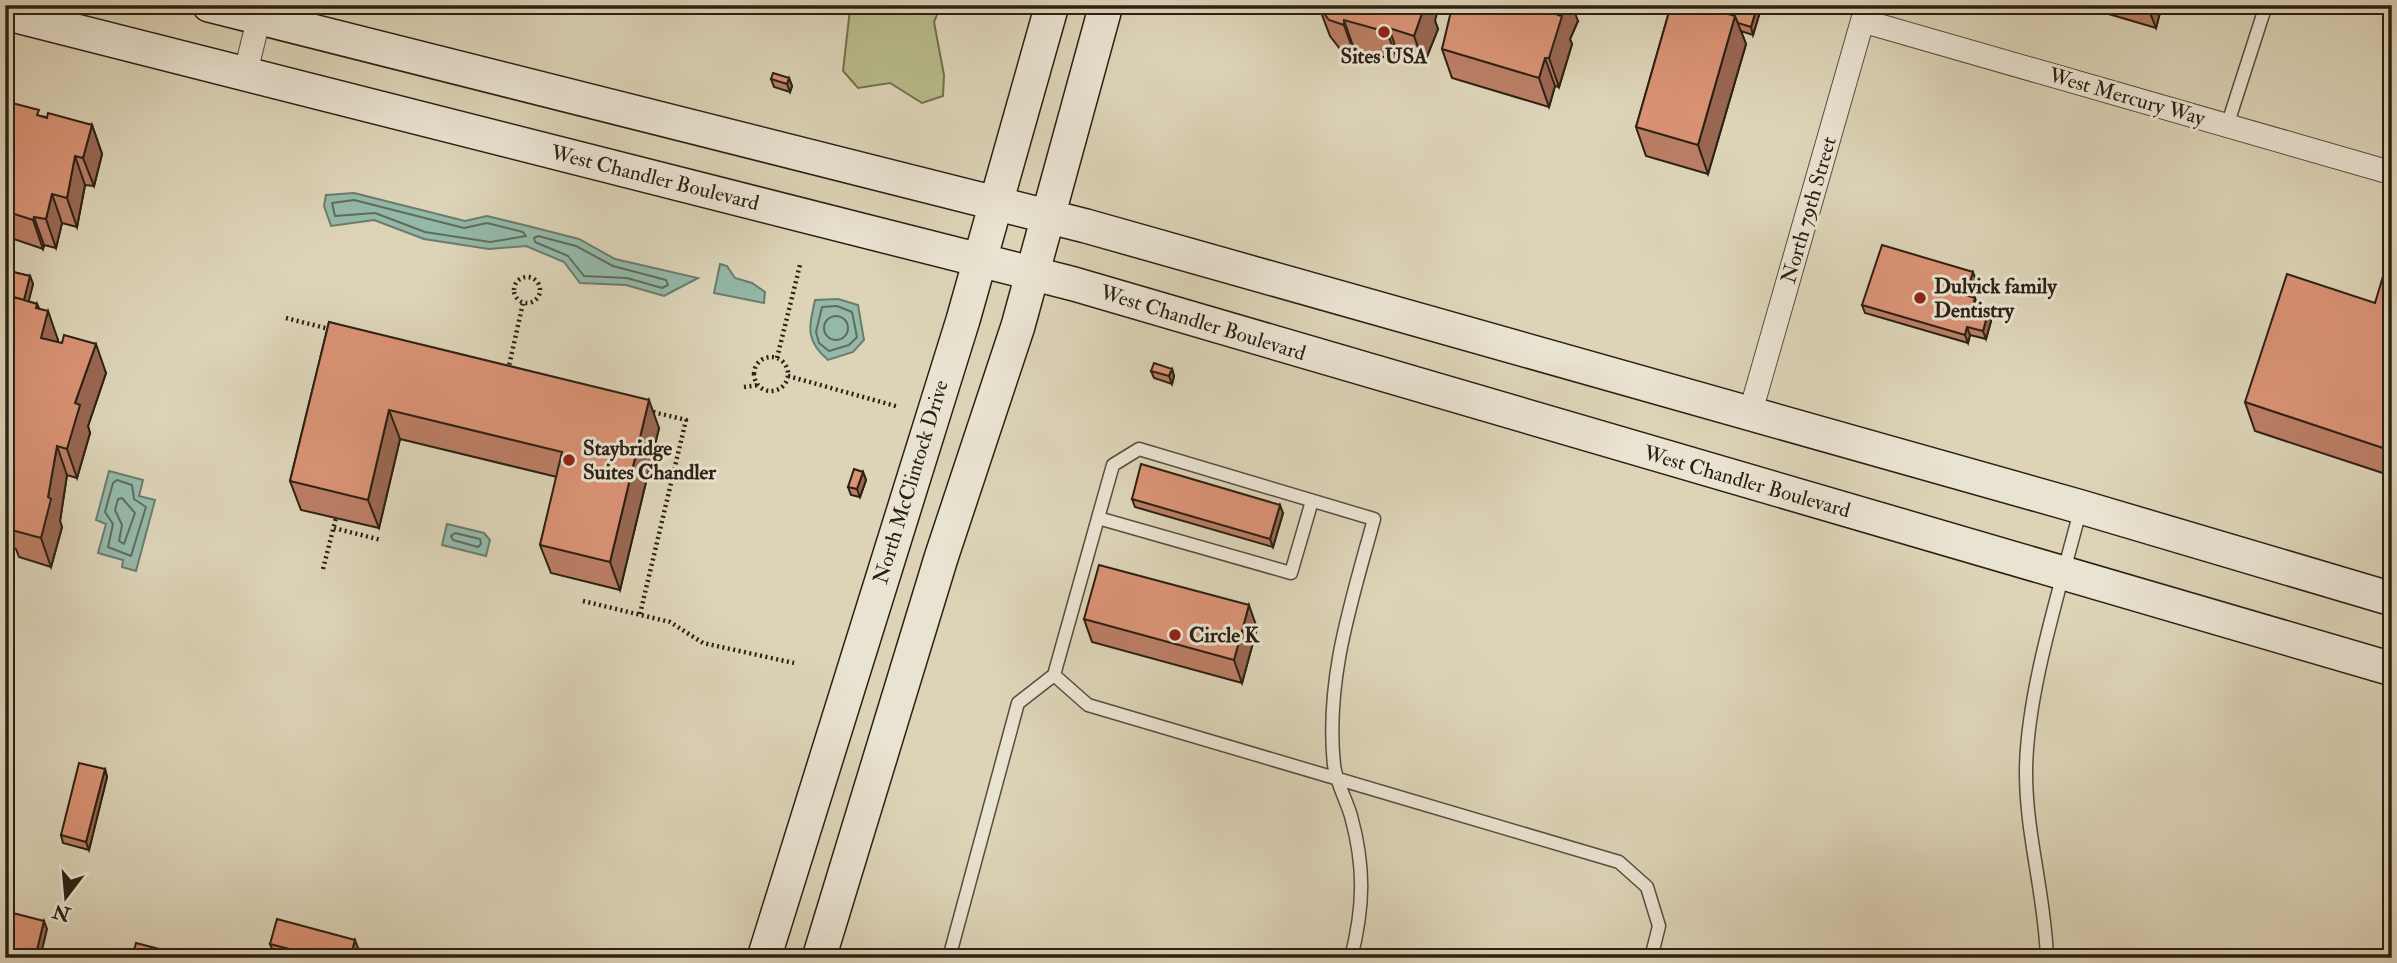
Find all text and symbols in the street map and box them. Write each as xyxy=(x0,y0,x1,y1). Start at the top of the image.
marker: Sites USA xyxy=(1376,24,1392,40)
place label: Sites USA xyxy=(1341,43,1428,70)
street label: West Mercury Way xyxy=(2045,62,2209,132)
street label: North 79th Street xyxy=(1775,133,1843,287)
street label: West Chandler Boulevard xyxy=(547,139,763,217)
place label: Dulvick family Dentistry xyxy=(1934,273,2057,324)
street label: West Chandler Boulevard xyxy=(1096,279,1310,367)
marker: Dulvick family Dentistry xyxy=(1912,290,1928,306)
street label: North McClintock Drive xyxy=(867,377,955,587)
place label: Staybridge Suites Chandler xyxy=(583,435,717,486)
street label: West Chandler Boulevard xyxy=(1640,439,1854,525)
marker: Staybridge Suites Chandler xyxy=(561,452,577,468)
place label: Circle K xyxy=(1189,622,1261,649)
marker: Circle K xyxy=(1167,627,1183,643)
north arrow xyxy=(32,862,102,932)
text: N xyxy=(49,898,74,927)

